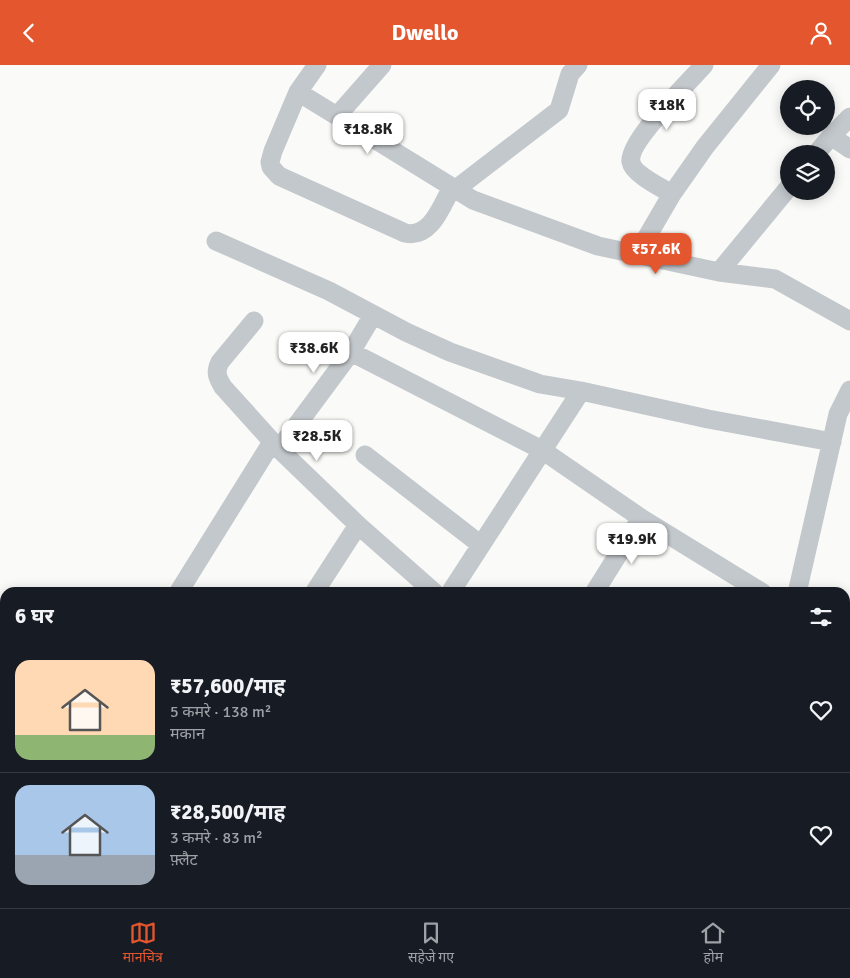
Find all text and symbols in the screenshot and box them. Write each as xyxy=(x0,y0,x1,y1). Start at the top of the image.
icon: back xyxy=(15,19,43,47)
text: Dwello xyxy=(392,19,458,46)
icon: person xyxy=(807,19,835,47)
map controls xyxy=(780,80,835,200)
button: locate xyxy=(780,80,835,135)
pin: ₹18K xyxy=(637,88,697,131)
text: ₹18K xyxy=(649,95,685,115)
pin: ₹18.8K xyxy=(327,113,409,155)
text: ₹18.8K xyxy=(343,119,393,139)
button: layers xyxy=(780,145,835,200)
pin: ₹57.6K xyxy=(615,233,697,275)
text: ₹57.6K xyxy=(631,239,681,259)
pin: ₹38.6K xyxy=(273,331,355,374)
text: ₹38.6K xyxy=(289,338,339,358)
pin: ₹28.5K xyxy=(276,419,358,462)
text: ₹28.5K xyxy=(292,426,342,446)
pin: ₹19.9K xyxy=(591,523,673,565)
text: ₹19.9K xyxy=(607,529,657,549)
text: 6 घर xyxy=(15,603,54,629)
icon: filters xyxy=(807,603,835,631)
text: ₹57,600/माह xyxy=(170,673,285,699)
icon: home xyxy=(55,680,115,740)
icon: heart xyxy=(807,696,835,724)
text: 5 कमरे · 138 m² xyxy=(170,702,271,722)
text: मकान xyxy=(170,724,205,744)
text: ₹28,500/माह xyxy=(170,799,285,825)
icon: home xyxy=(55,805,115,865)
icon: heart xyxy=(807,821,835,849)
text: 3 कमरे · 83 m² xyxy=(170,828,263,848)
text: फ़्लैट xyxy=(170,850,198,870)
tab: मानचित्र xyxy=(123,919,163,968)
tab: सहेजे गए xyxy=(408,919,454,968)
tab: होम xyxy=(699,919,727,968)

